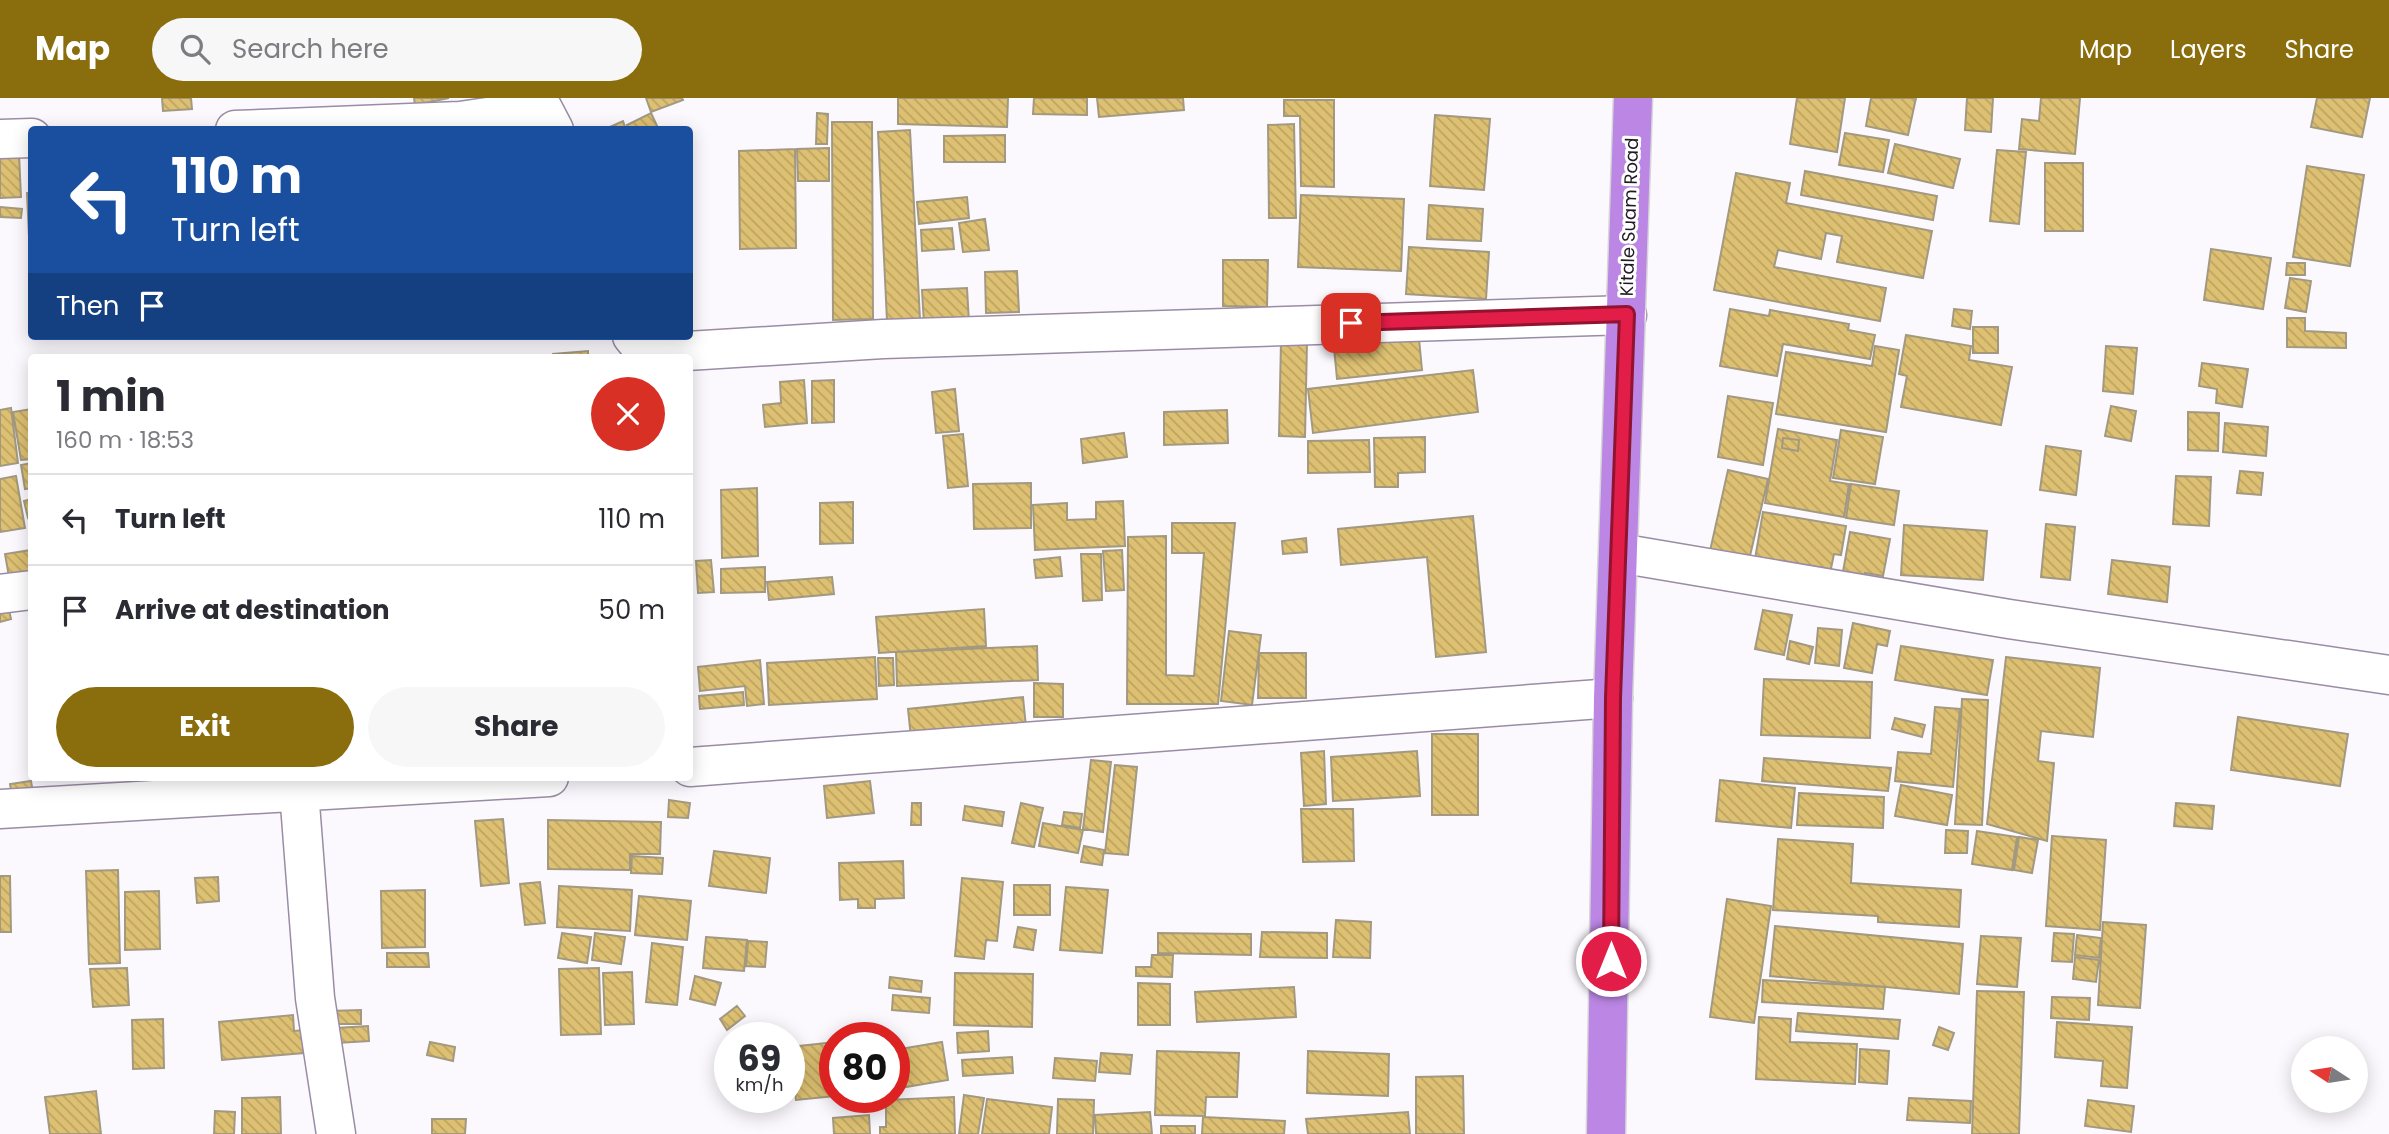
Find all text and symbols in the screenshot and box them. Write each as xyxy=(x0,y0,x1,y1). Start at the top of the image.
search box xyxy=(152,18,642,81)
text: Map xyxy=(35,25,110,72)
icon: search xyxy=(176,30,214,68)
text: Search here xyxy=(232,31,389,67)
text: Map xyxy=(2079,33,2132,66)
text: Layers xyxy=(2170,33,2246,66)
text: Share xyxy=(2284,33,2354,66)
street label: Kitale Suam Road xyxy=(1614,137,1644,297)
text: 110 m xyxy=(171,142,302,210)
icon: left xyxy=(56,154,147,245)
text: Turn left xyxy=(171,207,300,252)
icon: arrive xyxy=(133,287,171,325)
text: Then xyxy=(56,288,119,324)
pin xyxy=(1321,293,1381,353)
icon: arrive xyxy=(1332,304,1370,342)
text: 1 min xyxy=(56,367,166,426)
button: close xyxy=(591,377,665,451)
text: 160 m · 18:53 xyxy=(56,424,194,456)
icon: left xyxy=(56,501,94,539)
text: Turn left xyxy=(115,501,226,537)
text: 110 m xyxy=(598,501,665,537)
icon: arrive xyxy=(56,592,94,630)
text: Arrive at destination xyxy=(115,592,390,628)
text: 50 m xyxy=(599,592,665,628)
button: Exit xyxy=(56,687,354,767)
button: Share xyxy=(368,687,665,767)
position arrow xyxy=(1574,924,1648,998)
speed limit sign: 80 xyxy=(819,1022,910,1113)
text: 69 xyxy=(738,1034,781,1083)
north arrow xyxy=(2291,1036,2368,1113)
map controls xyxy=(2291,1036,2368,1113)
text: km/h xyxy=(736,1072,783,1097)

